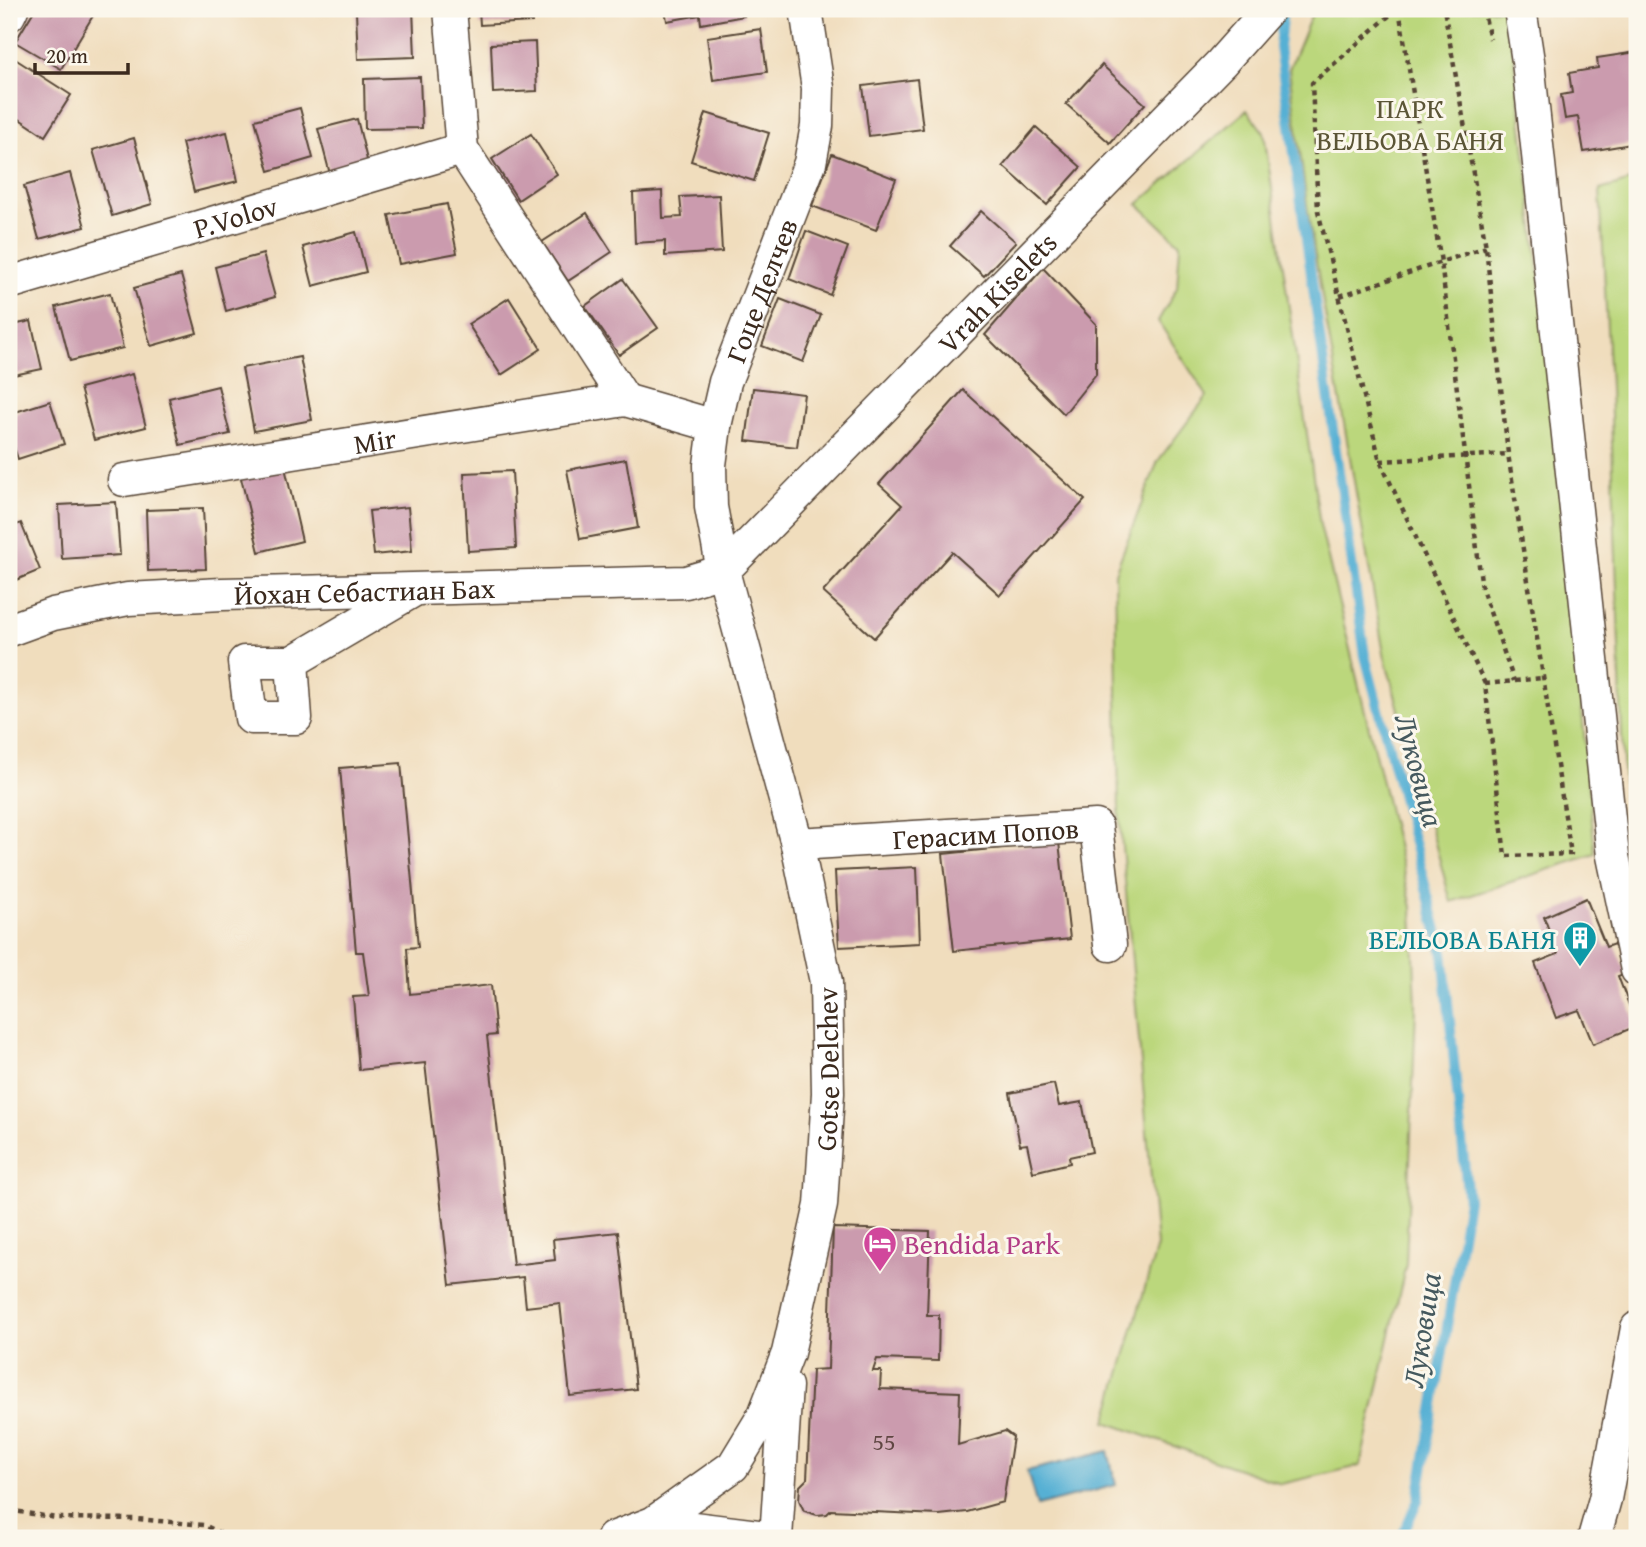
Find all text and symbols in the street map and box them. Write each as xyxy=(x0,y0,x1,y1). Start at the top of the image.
scale bar xyxy=(35,32,128,76)
text: 20 m xyxy=(46,40,88,71)
park label: ПАРК ВЕЛЬОВА БАНЯ xyxy=(1316,87,1504,160)
street label: P.Volov xyxy=(188,184,282,248)
street label: Гоце Делчев xyxy=(714,212,807,368)
street label: Vrah Kiselets xyxy=(928,222,1066,362)
street label: Mir xyxy=(351,416,399,464)
street label: Йохан Себастиан Бах xyxy=(233,566,496,614)
water label: Луковица xyxy=(1384,708,1456,832)
street label: Герасим Попов xyxy=(891,807,1080,859)
place label: ВЕЛЬОВА БАНЯ xyxy=(1369,918,1556,959)
building icon: ВЕЛЬОВА БАНЯ xyxy=(1561,919,1599,968)
street label: Gotse Delchev xyxy=(804,987,849,1152)
place label: Bendida Park xyxy=(904,1223,1061,1264)
hotel icon: Bendida Park xyxy=(861,1224,899,1273)
water label: Луковица xyxy=(1390,1269,1452,1391)
house number: 55 xyxy=(872,1424,896,1459)

